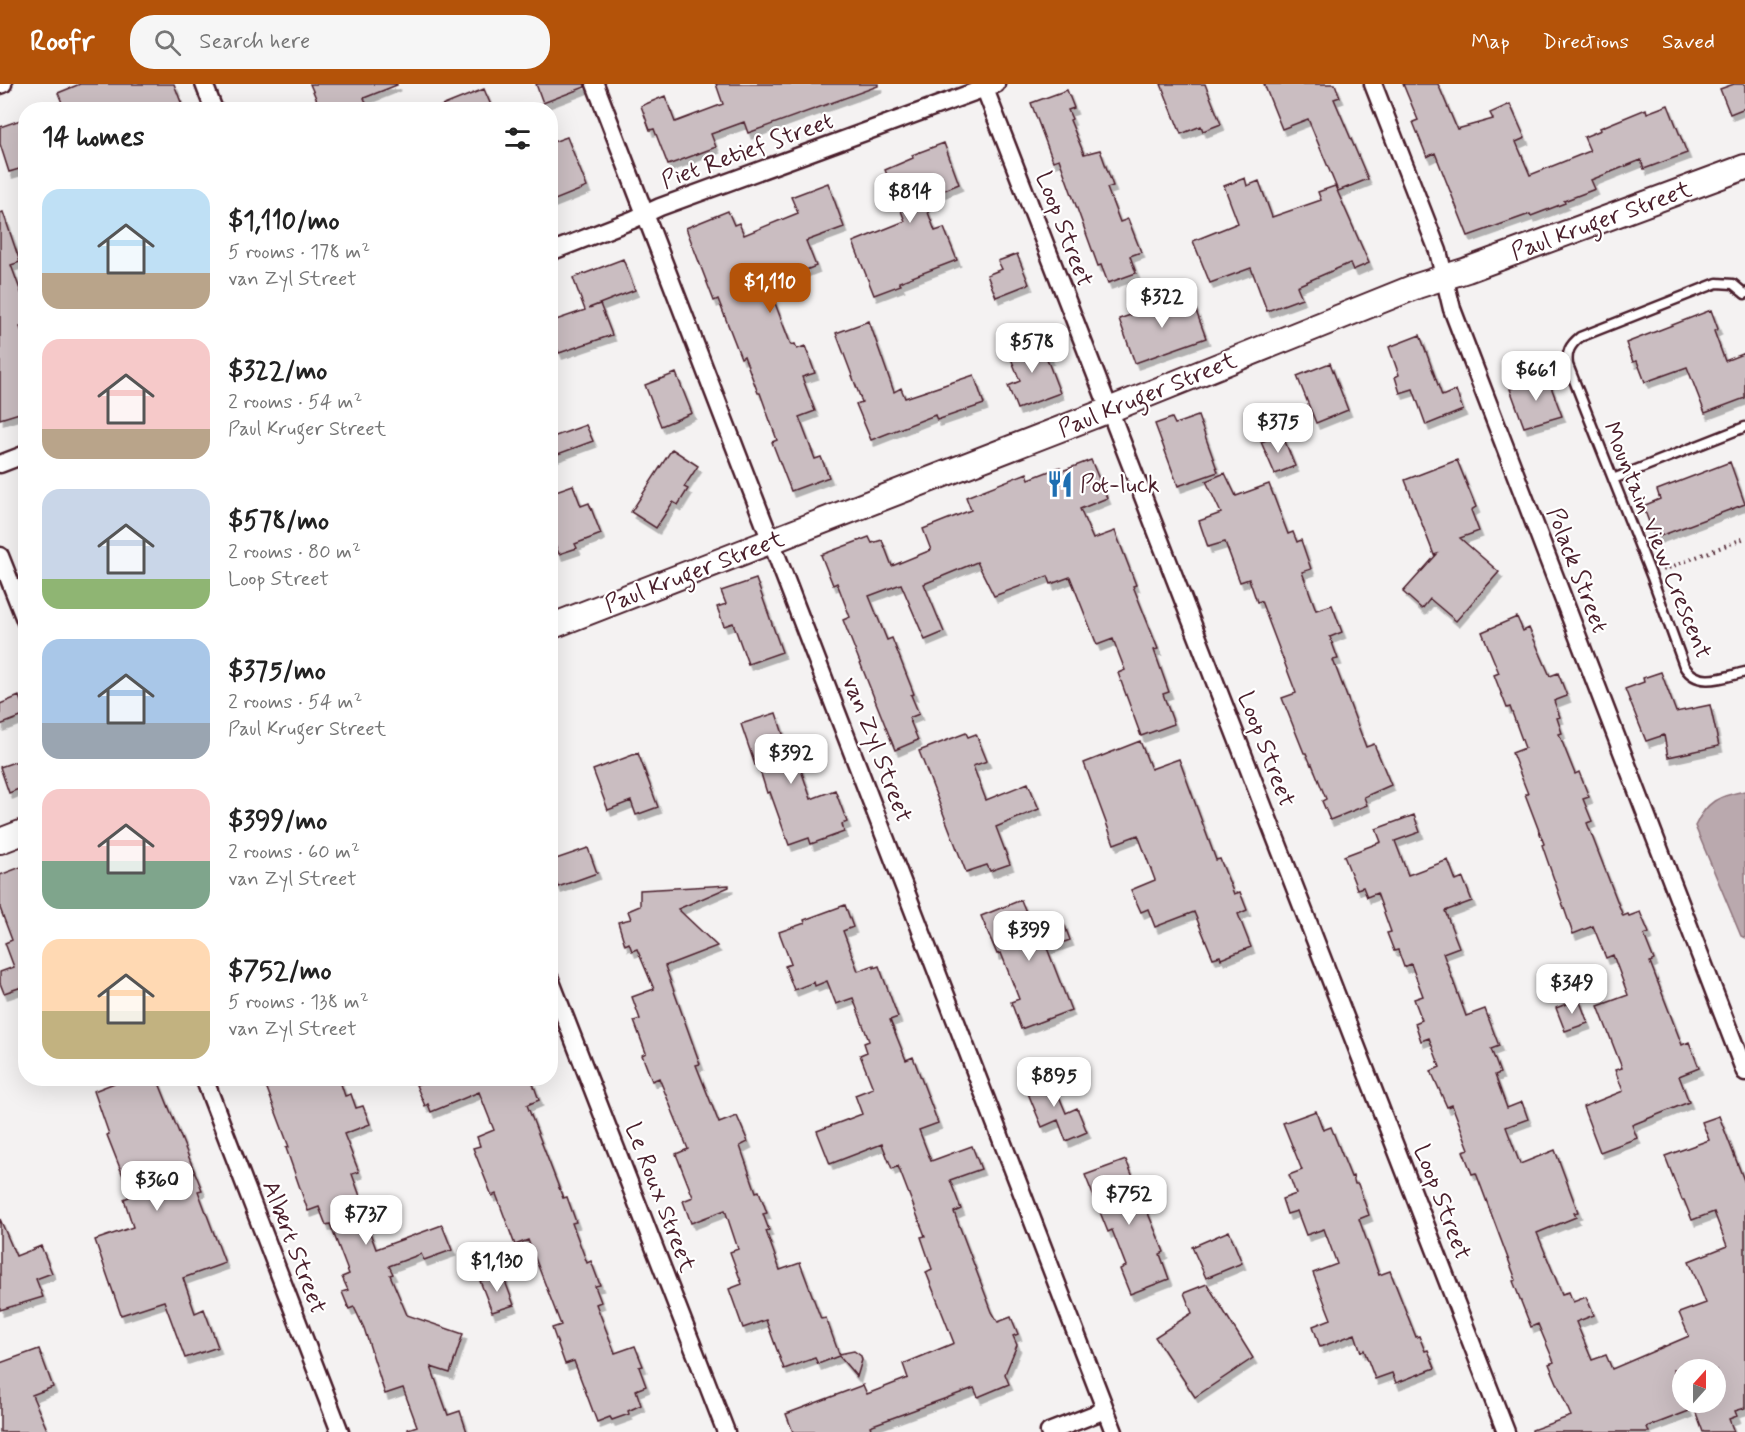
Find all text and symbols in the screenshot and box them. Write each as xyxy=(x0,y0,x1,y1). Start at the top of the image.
search box xyxy=(130,15,550,69)
text: Roofr xyxy=(30,24,94,61)
icon: search xyxy=(151,26,184,59)
text: Search here xyxy=(199,28,310,56)
text: Map xyxy=(1471,28,1510,56)
text: Directions xyxy=(1543,28,1629,56)
text: Saved xyxy=(1662,28,1715,56)
street label: Piet Retief Street xyxy=(657,106,838,197)
text: 14 homes xyxy=(42,121,144,155)
icon: filters xyxy=(501,122,534,155)
street label: Loop Street xyxy=(1027,167,1100,292)
pin: $814 xyxy=(874,173,946,224)
street label: Paul Kruger Street xyxy=(1507,174,1697,271)
text: $814 xyxy=(888,179,932,206)
text: $1,110/mo xyxy=(228,205,340,239)
icon: home xyxy=(90,213,162,285)
text: 5 rooms · 178 m² xyxy=(228,239,370,266)
pin: $1,110 xyxy=(721,263,819,314)
text: van Zyl Street xyxy=(228,266,357,293)
text: $1,110 xyxy=(744,269,796,296)
pin: $322 xyxy=(1126,278,1198,329)
text: $322 xyxy=(1140,284,1184,311)
pin: $578 xyxy=(996,323,1068,374)
text: $578 xyxy=(1010,329,1054,356)
street label: Paul Kruger Street xyxy=(1054,345,1243,448)
pin: $661 xyxy=(1500,351,1572,402)
text: $322/mo xyxy=(228,355,327,389)
text: $661 xyxy=(1516,357,1556,384)
icon: home xyxy=(90,363,162,435)
text: 2 rooms · 54 m² xyxy=(228,389,362,416)
pin: $375 xyxy=(1242,403,1314,454)
text: $375 xyxy=(1257,409,1299,436)
text: Paul Kruger Street xyxy=(228,416,386,443)
street label: Mountain View Crescent xyxy=(1595,418,1718,664)
restaurant icon: Pot-luck xyxy=(1045,469,1075,499)
place label: Pot-luck xyxy=(1080,470,1160,501)
street label: Polack Street xyxy=(1538,503,1615,638)
text: $578/mo xyxy=(228,505,329,539)
icon: home xyxy=(90,513,162,585)
street label: Paul Kruger Street xyxy=(600,524,790,624)
text: 2 rooms · 80 m² xyxy=(228,539,361,566)
text: Loop Street xyxy=(228,566,329,593)
text: $375/mo xyxy=(228,655,326,689)
icon: home xyxy=(90,663,162,735)
street label: van Zyl Street xyxy=(834,672,919,827)
street label: Loop Street xyxy=(1229,687,1302,812)
text: 2 rooms · 54 m² xyxy=(228,689,362,716)
text: Paul Kruger Street xyxy=(228,716,386,743)
pin: $392 xyxy=(755,734,827,785)
text: $392 xyxy=(769,740,813,767)
text: $399/mo xyxy=(228,805,327,839)
icon: home xyxy=(90,813,162,885)
text: 2 rooms · 60 m² xyxy=(228,839,360,866)
text: van Zyl Street xyxy=(228,866,357,893)
pin: $399 xyxy=(993,911,1065,962)
text: $399 xyxy=(1007,917,1051,944)
text: $752/mo xyxy=(228,955,332,989)
icon: home xyxy=(90,963,162,1035)
pin: $349 xyxy=(1536,964,1608,1015)
text: $349 xyxy=(1550,970,1594,997)
text: 5 rooms · 138 m² xyxy=(228,989,369,1016)
text: van Zyl Street xyxy=(228,1016,357,1043)
pin: $895 xyxy=(1018,1057,1090,1108)
text: $895 xyxy=(1031,1063,1077,1090)
street label: Le Roux Street xyxy=(617,1118,702,1277)
street label: Loop Street xyxy=(1405,1140,1478,1265)
pin: $360 xyxy=(121,1161,193,1212)
text: $360 xyxy=(135,1167,179,1194)
pin: $752 xyxy=(1093,1175,1165,1226)
street label: Albert Street xyxy=(254,1176,333,1319)
text: $752 xyxy=(1106,1181,1152,1208)
pin: $737 xyxy=(330,1195,402,1246)
text: $737 xyxy=(344,1201,388,1228)
pin: $1,130 xyxy=(448,1242,546,1293)
text: $1,130 xyxy=(471,1248,523,1275)
north arrow xyxy=(1672,1359,1726,1413)
map controls xyxy=(1672,1359,1726,1413)

